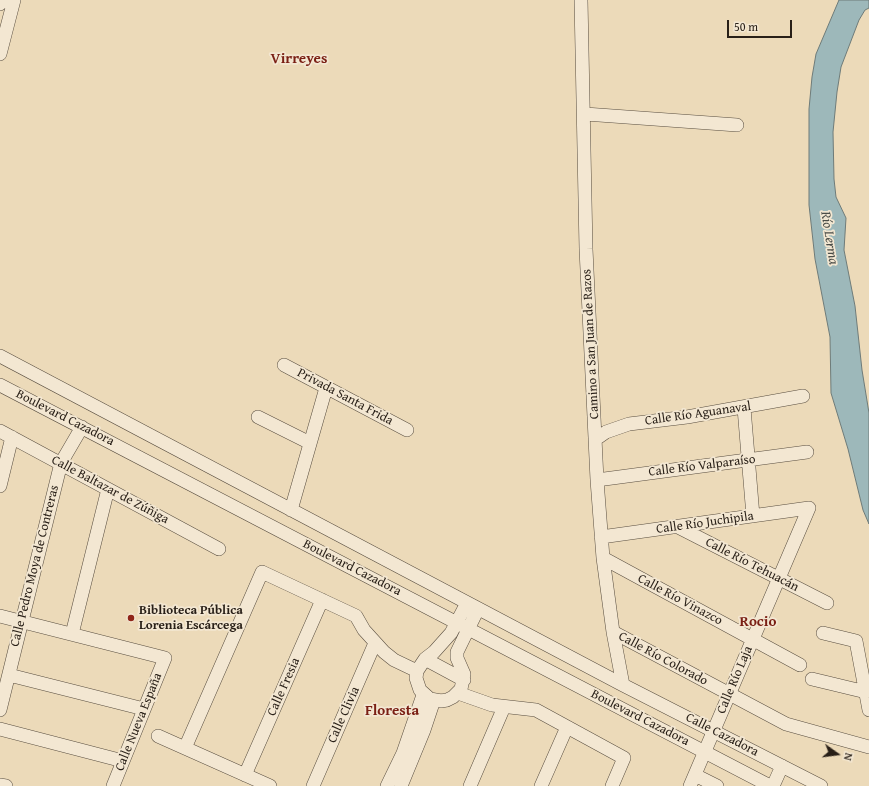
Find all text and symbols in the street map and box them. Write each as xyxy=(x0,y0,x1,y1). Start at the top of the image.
scale bar xyxy=(729,12,794,38)
text: 50 m xyxy=(734,18,758,35)
district label: Virreyes xyxy=(271,50,327,68)
water label: Río Lerma xyxy=(816,210,842,266)
street label: Camino a San Juan de Razos xyxy=(579,269,603,419)
street label: Privada Santa Frida xyxy=(294,365,396,429)
street label: Boulevard Cazadora xyxy=(13,386,117,450)
street label: Calle Río Aguanaval xyxy=(644,399,752,429)
street label: Calle Baltazar de Zúñiga xyxy=(49,452,171,528)
street label: Calle Río Valparaíso xyxy=(648,452,756,480)
street label: Calle Pedro Moya de Contreras xyxy=(7,484,63,648)
street label: Calle Río Juchipila xyxy=(655,508,755,538)
street label: Calle Río Tehuacán xyxy=(703,535,801,595)
street label: Boulevard Cazadora xyxy=(300,536,404,600)
street label: Calle Río Vinazco xyxy=(635,571,725,629)
place label: Biblioteca Pública Lorenia Escárcega xyxy=(139,603,243,634)
marker: Biblioteca Pública Lorenia Escárcega xyxy=(126,613,136,623)
district label: Rocio xyxy=(740,613,776,631)
street label: Calle Río Colorado xyxy=(616,629,710,689)
street label: Calle Río Laja xyxy=(714,644,756,716)
street label: Calle Fresia xyxy=(264,655,304,719)
street label: Calle Nueva España xyxy=(112,671,166,773)
street label: Calle Clivia xyxy=(325,684,363,746)
street label: Boulevard Cazadora xyxy=(588,686,692,750)
district label: Floresta xyxy=(365,702,419,720)
street label: Calle Cazadora xyxy=(683,710,761,760)
north arrow xyxy=(817,734,857,774)
text: N xyxy=(840,751,857,762)

